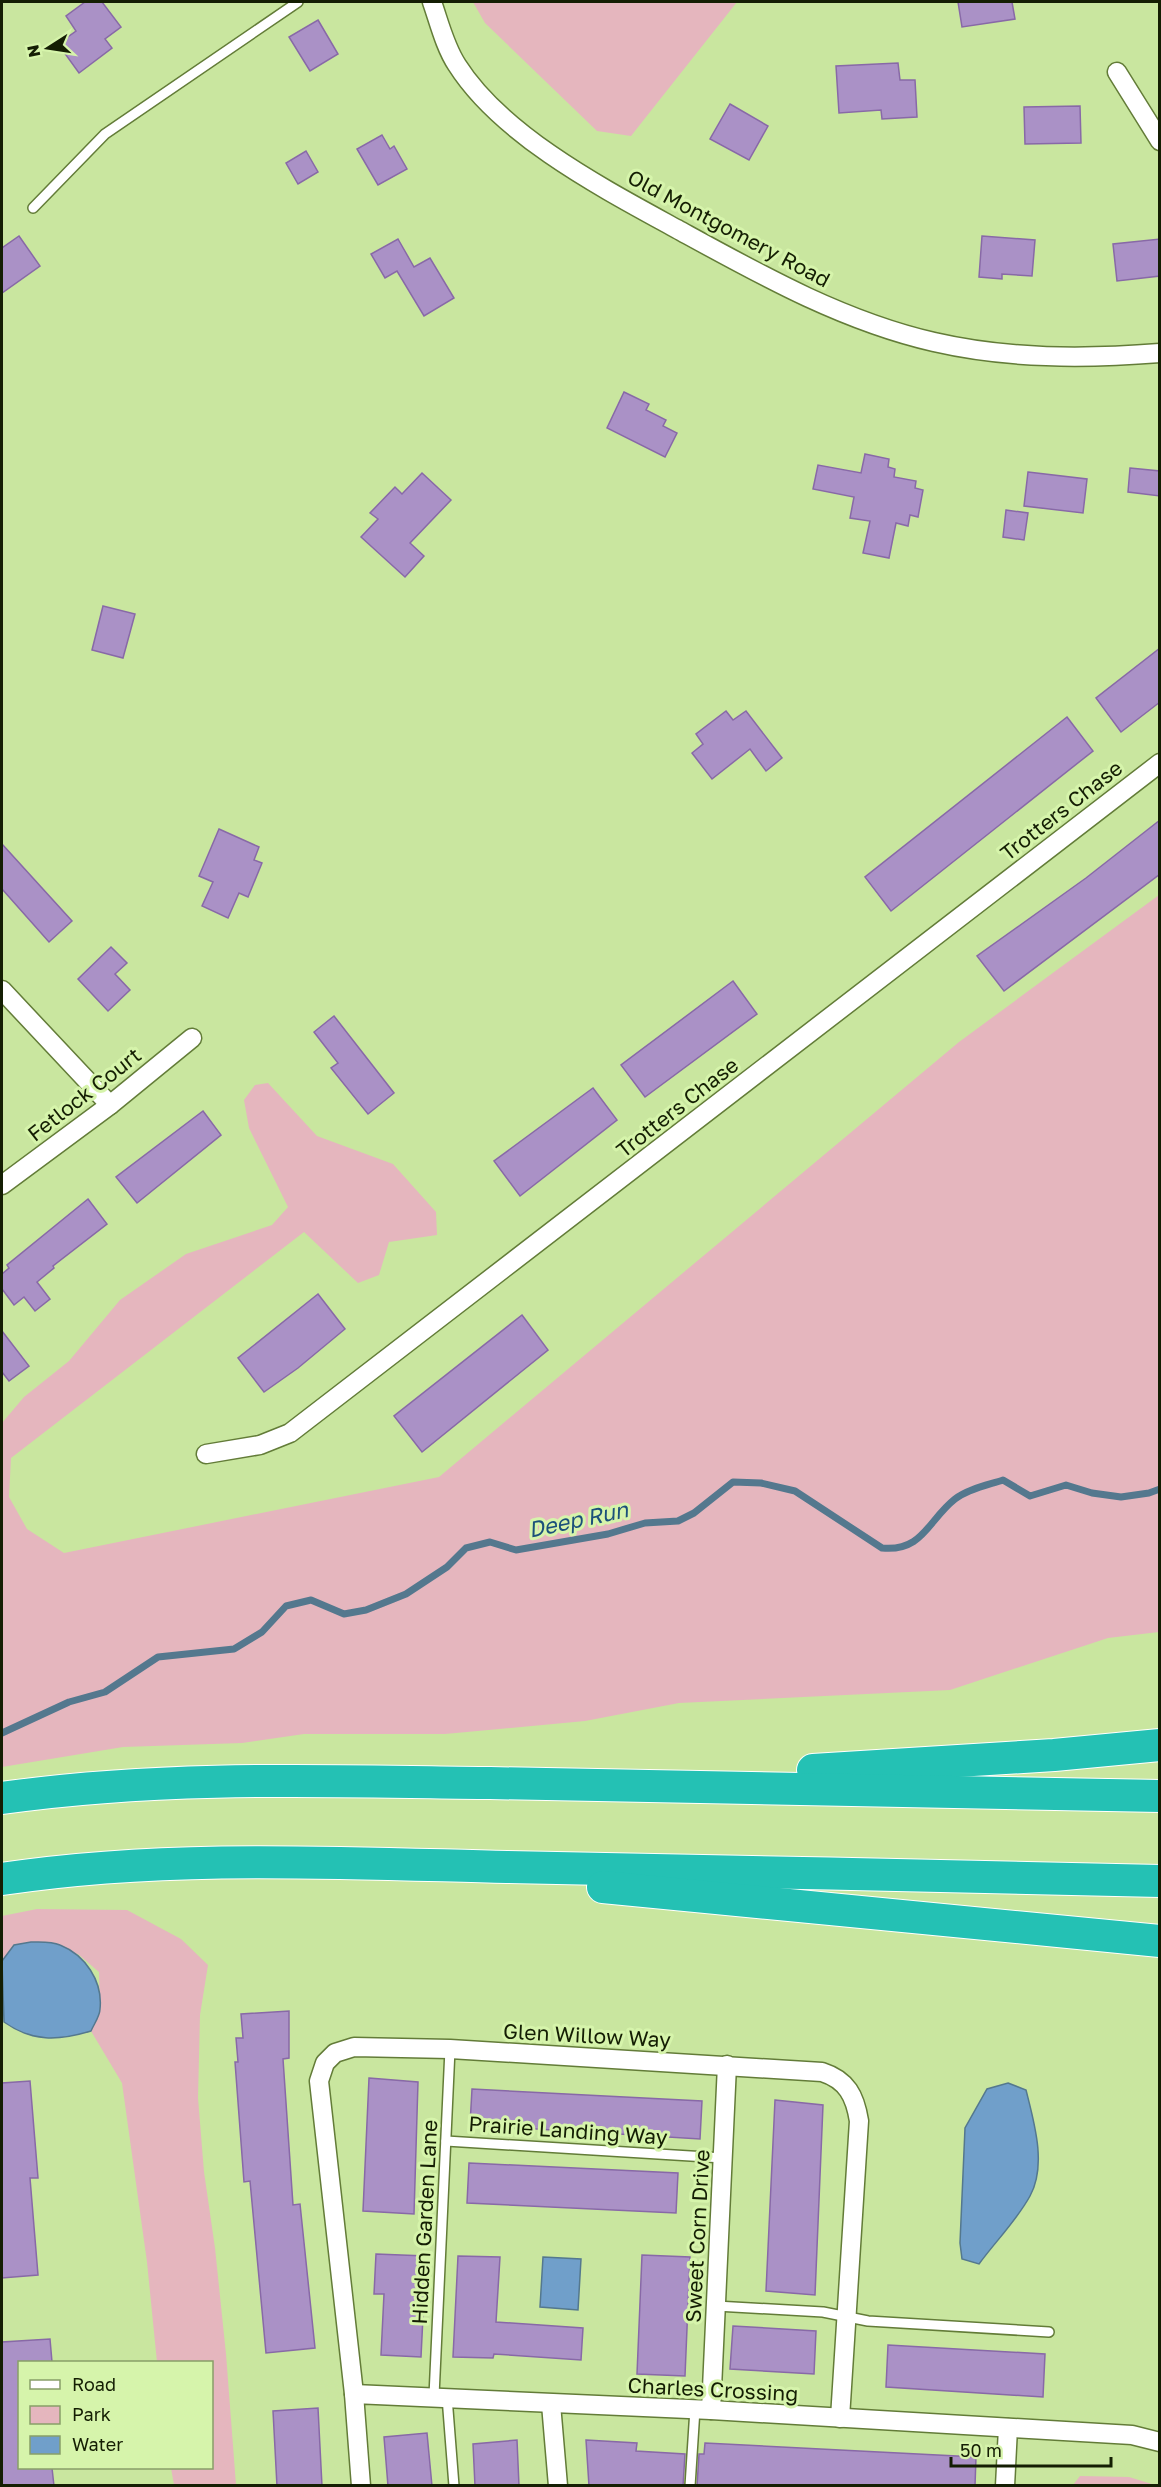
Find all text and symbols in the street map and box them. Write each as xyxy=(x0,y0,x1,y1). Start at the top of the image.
north arrow xyxy=(18,18,78,78)
text: N xyxy=(22,43,44,59)
street label: Old Montgomery Road xyxy=(623,164,835,292)
street label: Trotters Chase xyxy=(995,754,1127,866)
street label: Fetlock Court xyxy=(22,1042,146,1146)
street label: Trotters Chase xyxy=(611,1051,743,1163)
water label: Deep Run xyxy=(526,1495,632,1543)
street label: Glen Willow Way xyxy=(503,2018,672,2052)
street label: Prairie Landing Way xyxy=(468,2110,669,2150)
street label: Hidden Garden Lane xyxy=(406,2119,442,2325)
street label: Sweet Corn Drive xyxy=(679,2149,715,2323)
legend xyxy=(18,2361,213,2469)
street label: Charles Crossing xyxy=(627,2372,799,2406)
text: Road xyxy=(72,2373,116,2395)
text: Park xyxy=(72,2403,111,2425)
scale bar xyxy=(951,2430,1112,2468)
text: Water xyxy=(72,2433,123,2455)
text: 50 m xyxy=(960,2439,1002,2461)

